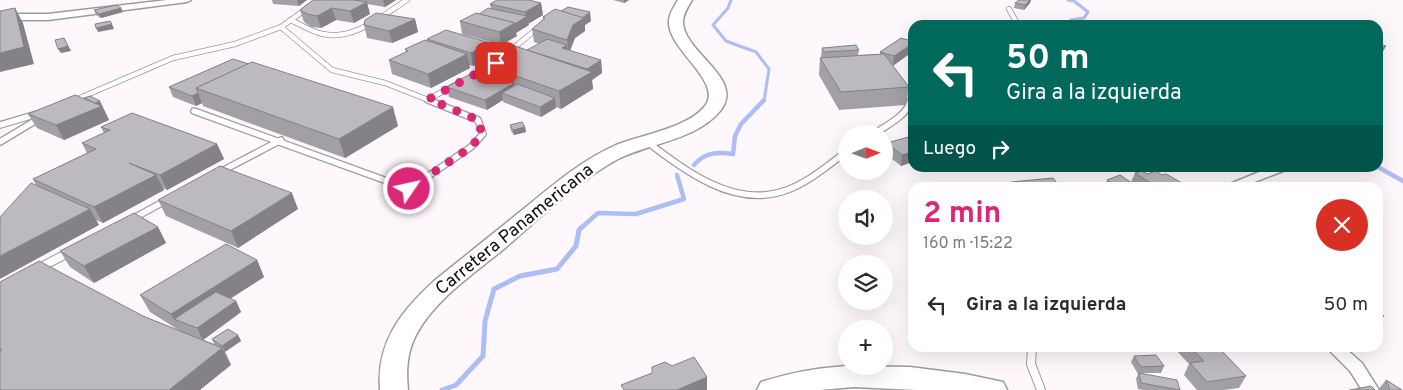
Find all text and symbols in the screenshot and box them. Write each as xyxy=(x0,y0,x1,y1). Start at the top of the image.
text: 50 m xyxy=(1006,37,1090,81)
icon: left xyxy=(923,40,988,105)
pin xyxy=(475,42,517,84)
icon: arrive xyxy=(482,49,510,77)
text: Gira a la izquierda xyxy=(1006,80,1182,107)
north arrow xyxy=(838,125,892,180)
map controls xyxy=(838,125,893,375)
icon: right xyxy=(986,135,1014,163)
text: Luego xyxy=(923,137,976,161)
street label: Carretera Panamericana xyxy=(431,159,599,301)
position arrow xyxy=(382,162,434,214)
button: sound xyxy=(838,190,893,245)
text: 2 min xyxy=(923,196,1001,233)
button: close xyxy=(1316,199,1368,251)
text: 160 m · 15:22 xyxy=(923,234,1013,254)
button: layers xyxy=(838,255,893,310)
icon: left xyxy=(923,291,951,319)
text: Gira a la izquierda xyxy=(966,293,1126,317)
text: 50 m xyxy=(1323,293,1368,317)
button: + xyxy=(838,320,893,375)

